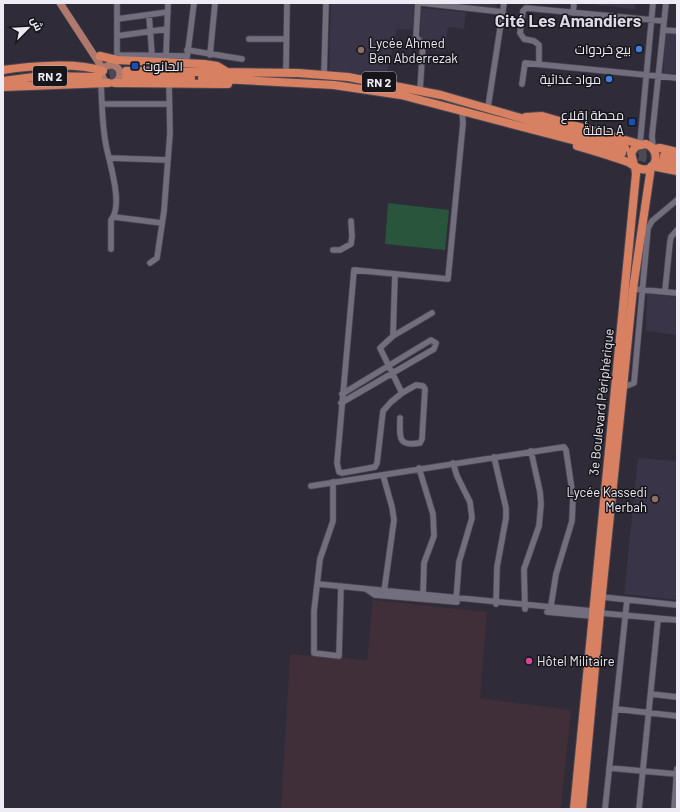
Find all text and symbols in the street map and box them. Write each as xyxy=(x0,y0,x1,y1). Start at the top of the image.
north arrow xyxy=(8,8,48,48)
district label: Cité Les Amandiers xyxy=(495,10,642,30)
text: ش xyxy=(28,15,46,33)
place label: Lycée Ahmed Ben Abderrezak xyxy=(369,35,458,66)
place label: بيع خردوات xyxy=(575,41,631,58)
marker: بيع خردوات xyxy=(634,44,644,54)
marker: Lycée Ahmed Ben Abderrezak xyxy=(356,45,366,55)
place label: الحانوت xyxy=(143,58,183,74)
marker: الحانوت xyxy=(130,61,140,71)
road number: RN 2 xyxy=(33,66,67,86)
place label: مواد غذائية xyxy=(540,71,601,87)
road number: RN 2 xyxy=(362,72,396,92)
marker: مواد غذائية xyxy=(604,74,614,84)
place label: محطة إقلاع حافلة A xyxy=(561,107,624,138)
marker: محطة إقلاع حافلة A xyxy=(627,117,637,127)
street label: 3e Boulevard Périphérique xyxy=(585,328,617,476)
place label: Lycée Kassedi Merbah xyxy=(567,484,647,515)
marker: Lycée Kassedi Merbah xyxy=(650,494,660,504)
place label: Hôtel Militaire xyxy=(537,653,615,669)
marker: Hôtel Militaire xyxy=(524,656,534,666)

